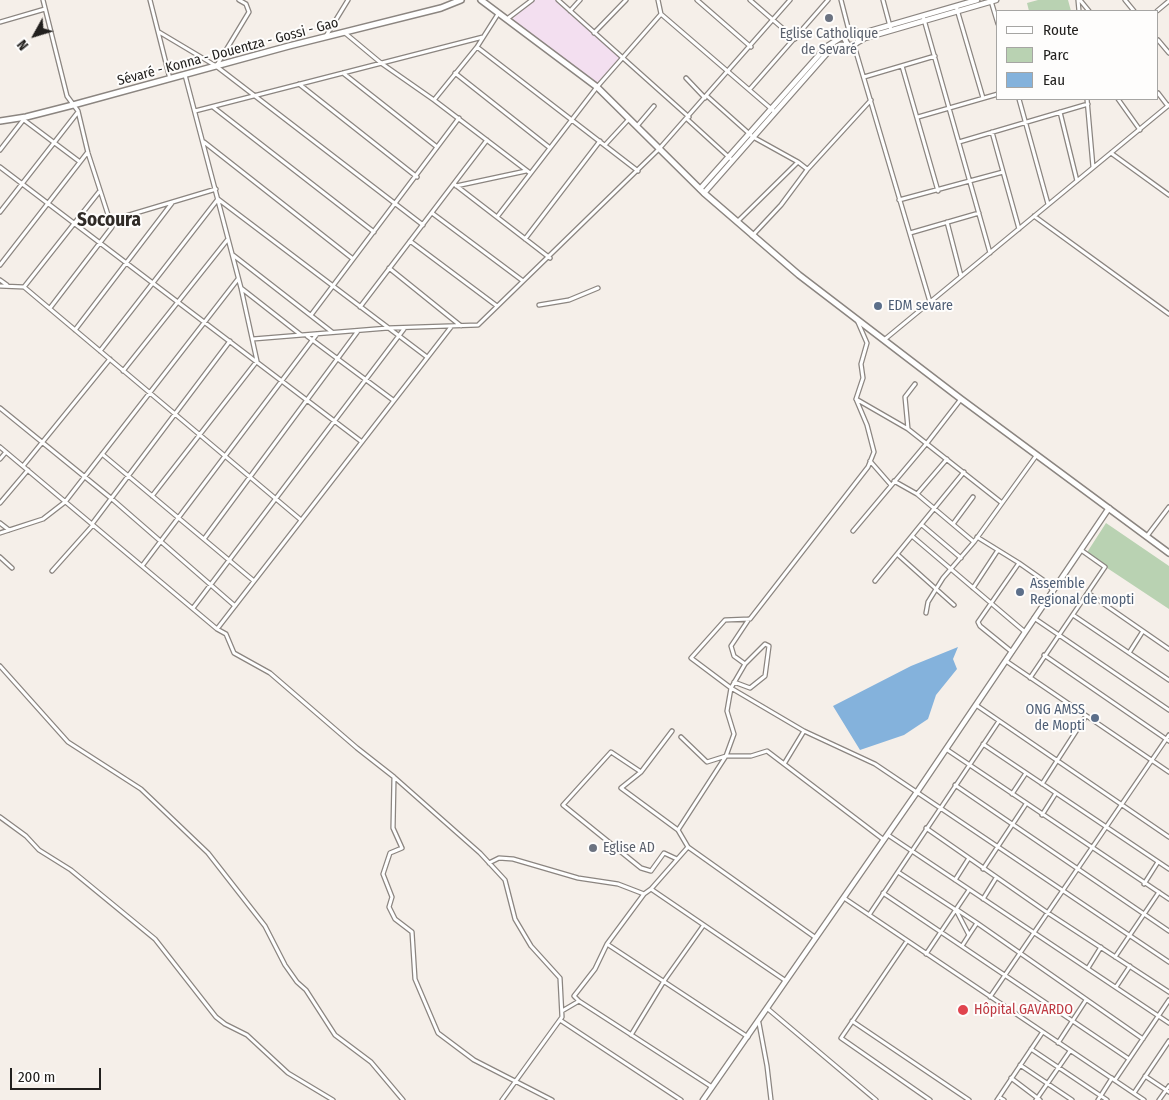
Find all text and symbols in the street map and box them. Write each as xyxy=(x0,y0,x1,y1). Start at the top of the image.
north arrow xyxy=(10,10,60,60)
legend xyxy=(996,10,1159,100)
marker: Eglise Catholique de Sevaré xyxy=(823,12,835,24)
street label: Sévaré - Konna - Douentza - Gossi - Gao xyxy=(116,14,340,90)
text: Route xyxy=(1043,21,1079,39)
place label: Eglise Catholique de Sevaré xyxy=(780,26,878,58)
text: N xyxy=(14,36,32,53)
text: Parc xyxy=(1043,46,1069,64)
text: Eau xyxy=(1043,71,1065,89)
district label: Socoura xyxy=(77,210,141,232)
place label: EDM sevare xyxy=(888,298,953,314)
marker: EDM sevare xyxy=(872,300,884,312)
place label: Assemble Regional de mopti xyxy=(1030,576,1134,608)
marker: Assemble Regional de mopti xyxy=(1014,586,1026,598)
place label: ONG AMSS de Mopti xyxy=(1026,702,1085,734)
marker: ONG AMSS de Mopti xyxy=(1089,712,1101,724)
place label: Eglise AD xyxy=(603,840,655,856)
marker: Eglise AD xyxy=(587,842,599,854)
place label: Hôpital GAVARDO xyxy=(974,1002,1073,1018)
marker: Hôpital GAVARDO xyxy=(956,1003,970,1017)
scale bar xyxy=(12,1058,104,1090)
text: 200 m xyxy=(18,1068,55,1086)

